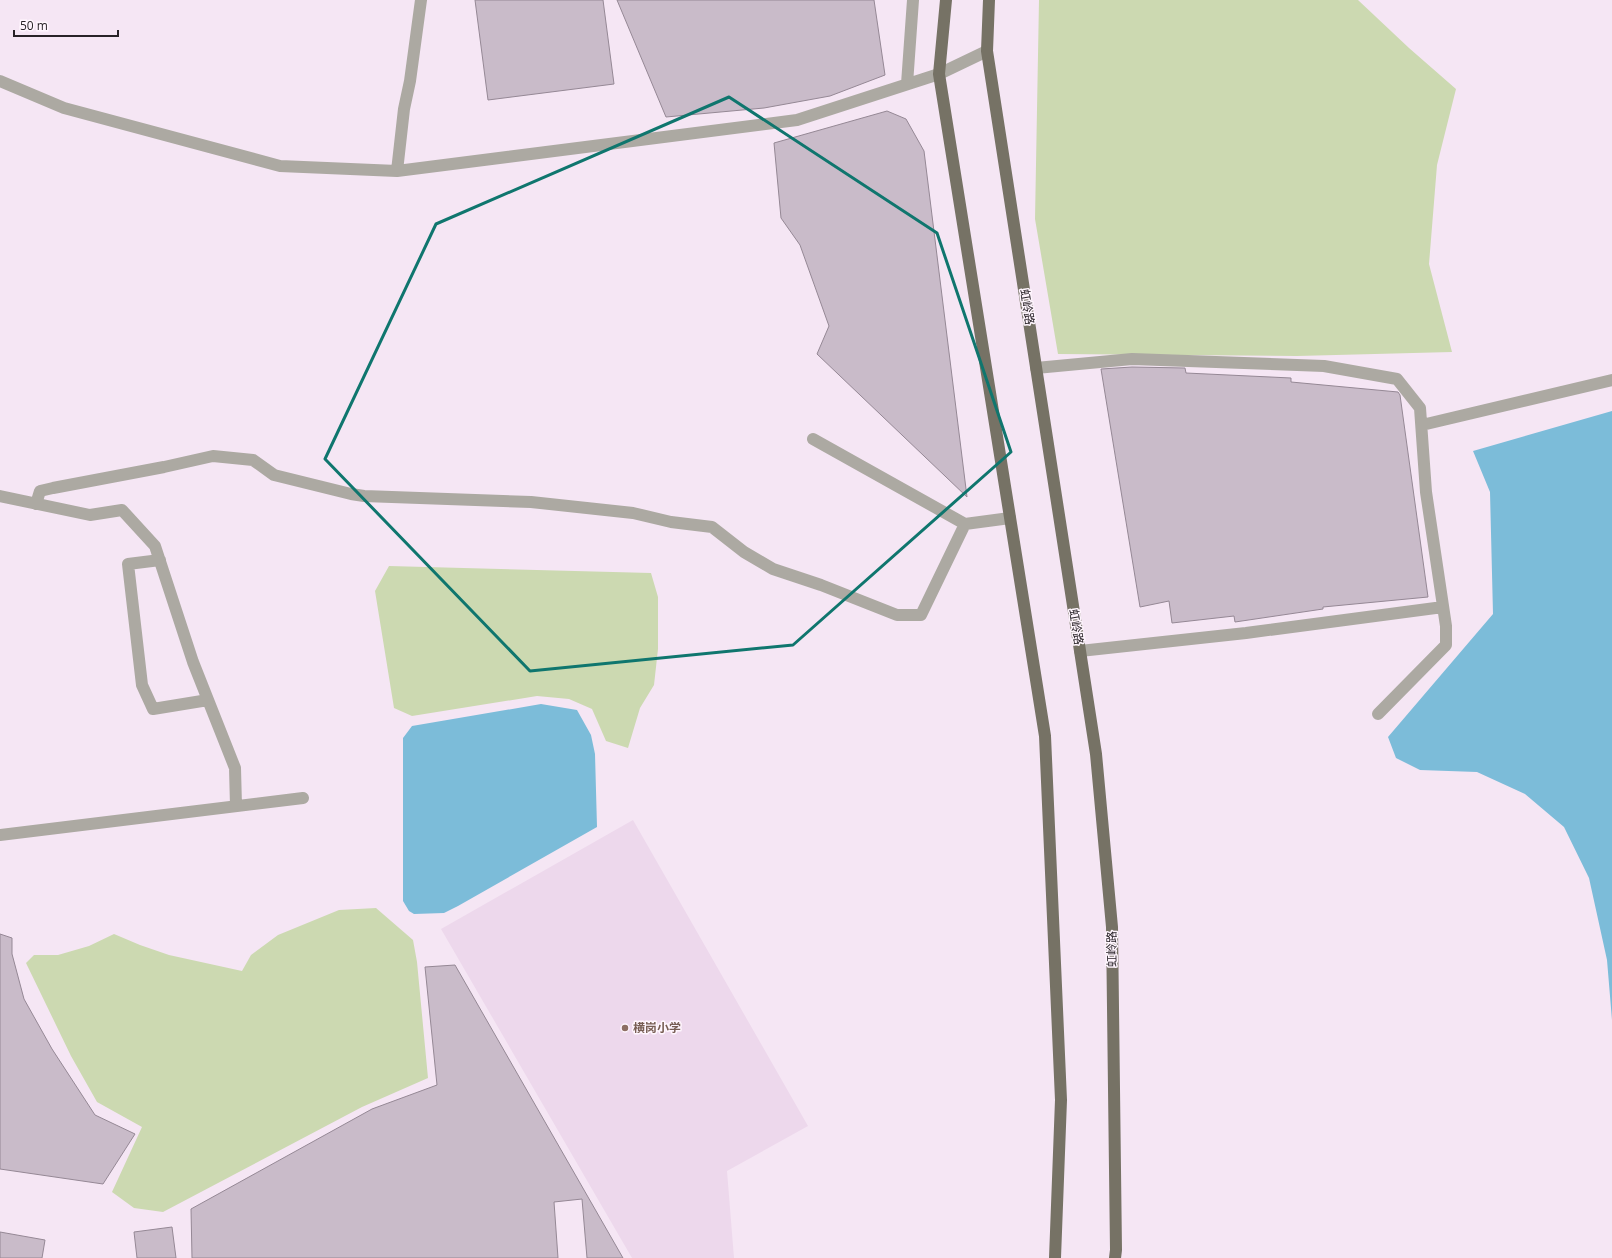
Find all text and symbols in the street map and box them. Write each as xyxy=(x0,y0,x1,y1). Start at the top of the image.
scale bar xyxy=(14,12,118,38)
text: 50 m xyxy=(20,17,48,34)
street label: 虹岭路 xyxy=(1016,288,1039,326)
street label: 虹岭路 xyxy=(1065,608,1088,646)
street label: 虹岭路 xyxy=(1103,931,1120,967)
place label: 横岗小学 xyxy=(633,1019,681,1036)
marker: 横岗小学 xyxy=(620,1023,630,1033)

